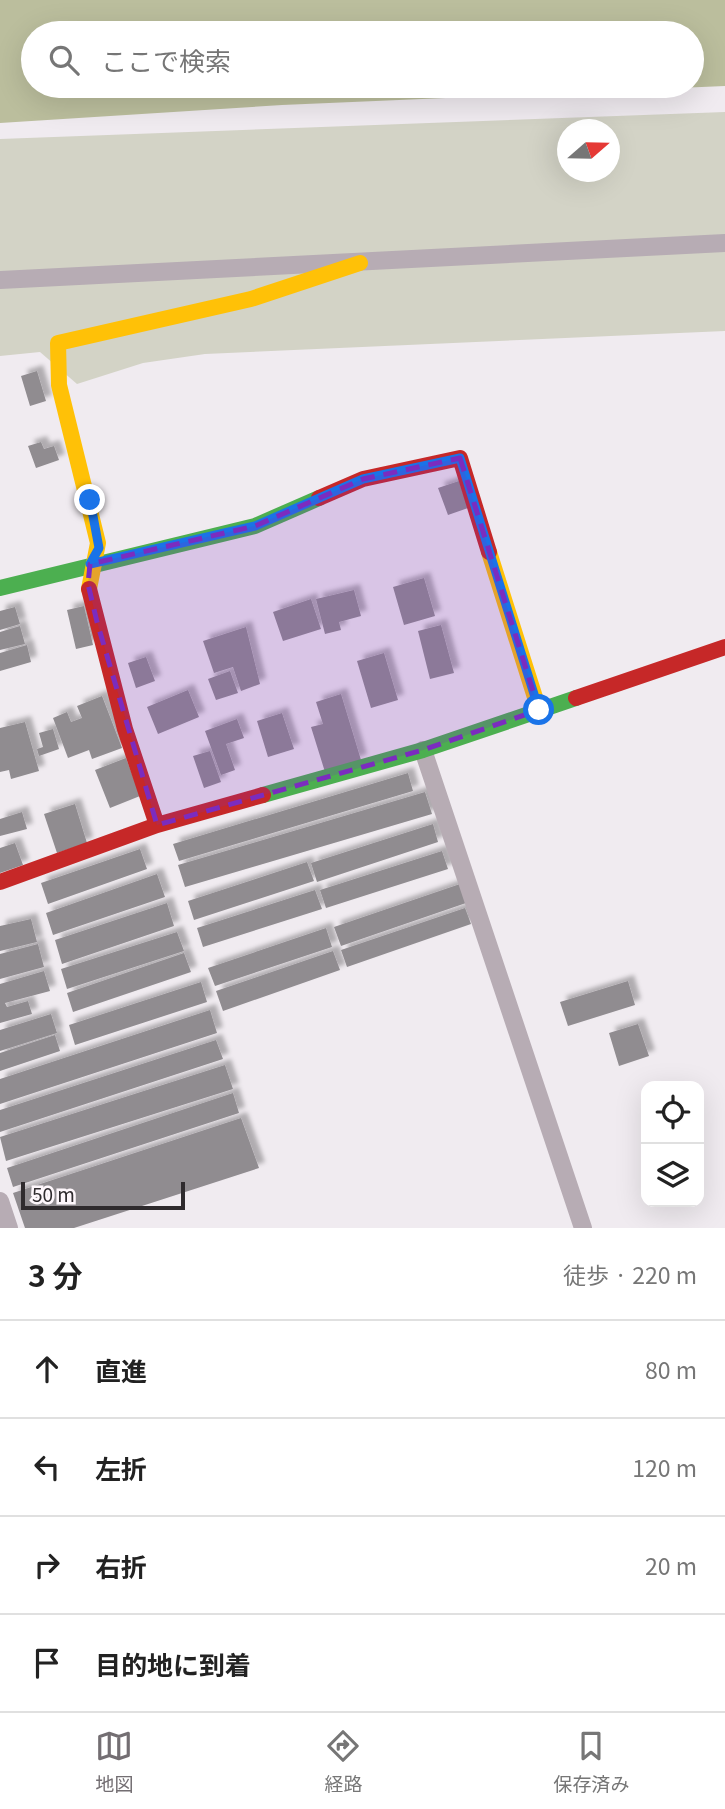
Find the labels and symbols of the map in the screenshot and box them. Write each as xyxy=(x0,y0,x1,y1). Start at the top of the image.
north arrow xyxy=(557,119,620,182)
route end xyxy=(74,484,105,515)
route start xyxy=(523,694,554,725)
scale bar xyxy=(21,1179,186,1211)

